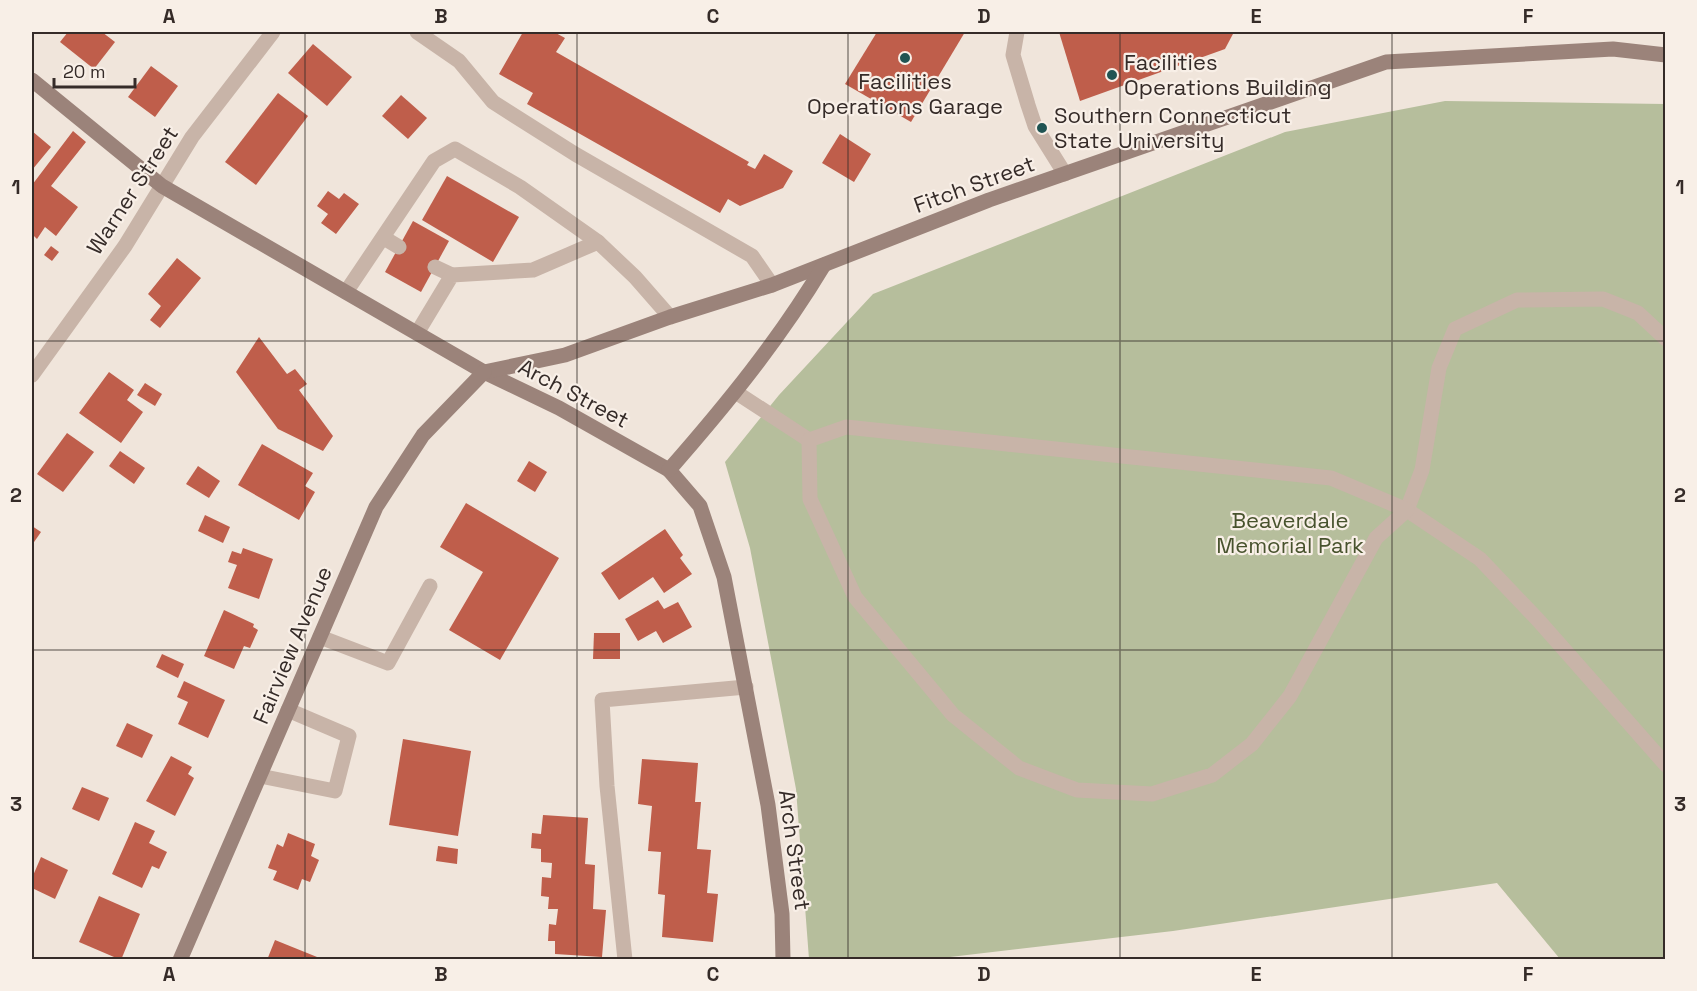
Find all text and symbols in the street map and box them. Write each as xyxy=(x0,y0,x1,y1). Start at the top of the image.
text: A xyxy=(163,3,176,29)
text: B xyxy=(434,3,448,29)
text: C xyxy=(707,3,720,29)
text: D xyxy=(977,3,991,29)
text: E xyxy=(1250,3,1262,29)
text: F xyxy=(1523,3,1534,29)
place label: Facilities Operations Building xyxy=(1124,48,1332,101)
scale bar xyxy=(54,51,135,89)
marker: Facilities Operations Garage xyxy=(898,51,912,65)
text: 20 m xyxy=(63,60,106,83)
place label: Facilities Operations Garage xyxy=(807,67,1003,120)
marker: Facilities Operations Building xyxy=(1105,68,1119,82)
place label: Southern Connecticut State University xyxy=(1054,101,1291,154)
street label: Warner Street xyxy=(80,120,184,260)
marker: Southern Connecticut State University xyxy=(1035,121,1049,135)
street label: Fitch Street xyxy=(910,149,1038,219)
text: 1 xyxy=(11,174,21,200)
text: 1 xyxy=(1675,174,1685,200)
street label: Arch Street xyxy=(514,352,634,434)
text: 2 xyxy=(10,482,22,508)
text: 2 xyxy=(1674,482,1686,508)
park label: Beaverdale Memorial Park xyxy=(1216,506,1364,559)
street label: Fairview Avenue xyxy=(246,562,338,728)
street label: Arch Street xyxy=(773,788,817,912)
text: 3 xyxy=(10,791,22,817)
text: 3 xyxy=(1674,791,1686,817)
text: A xyxy=(163,961,176,987)
text: B xyxy=(434,961,448,987)
text: C xyxy=(707,961,720,987)
text: D xyxy=(977,961,991,987)
text: E xyxy=(1250,961,1262,987)
text: F xyxy=(1523,961,1534,987)

